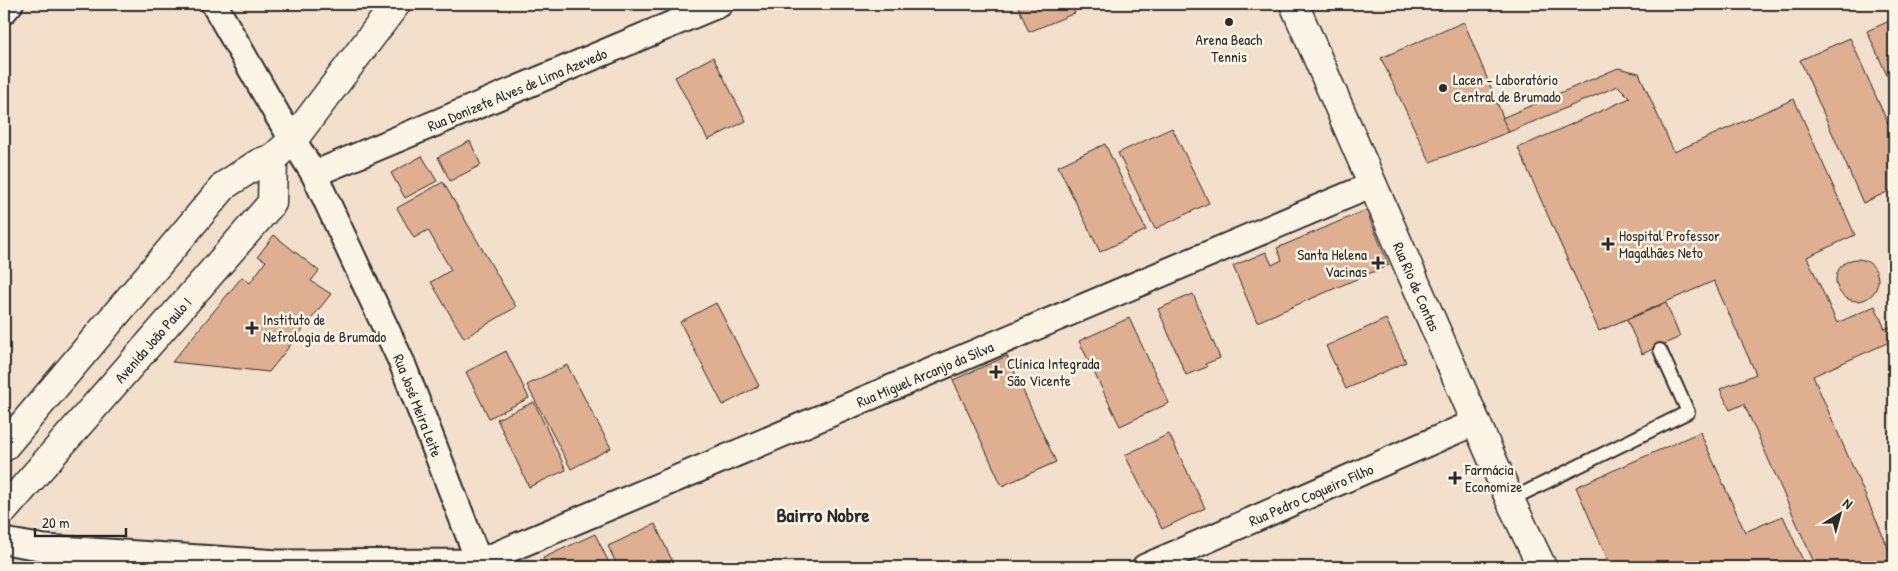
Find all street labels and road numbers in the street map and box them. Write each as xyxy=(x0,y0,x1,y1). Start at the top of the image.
street label: Rua Donizete Alves de Lima Azevedo xyxy=(424,42,610,136)
street label: Rua Rio de Contas xyxy=(1388,239,1446,334)
street label: Avenida João Paulo I xyxy=(109,292,196,387)
street label: Rua Miguel Arcanjo da Silva xyxy=(853,336,997,412)
street label: Rua José Meira Leite xyxy=(389,350,448,460)
street label: Rua Pedro Coqueiro Filho xyxy=(1245,458,1376,531)

